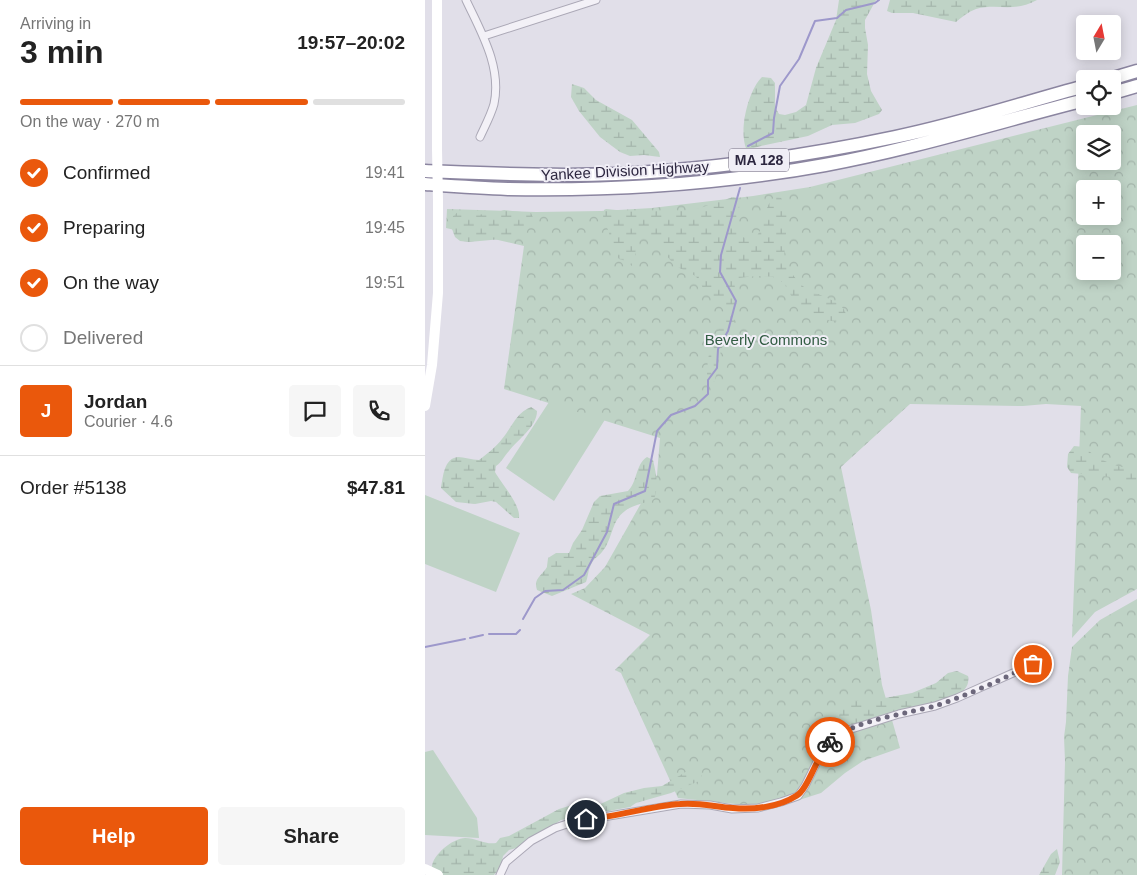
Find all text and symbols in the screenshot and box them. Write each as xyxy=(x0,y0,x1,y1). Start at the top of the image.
text: Arriving in xyxy=(20,15,91,32)
north arrow xyxy=(1076,15,1121,60)
map controls xyxy=(1076,15,1121,280)
text: 19:57–20:02 xyxy=(297,32,405,53)
text: 3 min xyxy=(20,34,104,70)
button: locate xyxy=(1076,70,1121,115)
text: On the way · 270 m xyxy=(20,113,160,130)
button: layers xyxy=(1076,125,1121,170)
road number: MA 128 xyxy=(729,148,789,172)
street label: Yankee Division Highway xyxy=(541,158,710,183)
icon: check xyxy=(20,159,48,187)
text: Confirmed xyxy=(63,162,151,183)
text: 19:41 xyxy=(365,164,405,181)
button: + xyxy=(1076,180,1121,225)
icon: check xyxy=(20,214,48,242)
text: Preparing xyxy=(63,217,145,238)
text: 19:45 xyxy=(365,219,405,236)
button: − xyxy=(1076,235,1121,280)
icon: check xyxy=(20,269,48,297)
text: On the way xyxy=(63,272,159,293)
text: 19:51 xyxy=(365,274,405,291)
text: Delivered xyxy=(63,327,143,348)
park label: Beverly Commons xyxy=(705,331,827,348)
button: chat xyxy=(289,385,341,437)
button: phone xyxy=(353,385,405,437)
text: Jordan xyxy=(84,391,147,412)
text: J xyxy=(41,400,51,421)
text: Courier · 4.6 xyxy=(84,413,173,430)
text: Order #5138 xyxy=(20,477,127,498)
text: $47.81 xyxy=(347,477,405,498)
pin xyxy=(1012,643,1054,685)
icon: bag xyxy=(1019,650,1047,678)
courier xyxy=(805,717,855,767)
icon: bike xyxy=(816,728,844,756)
pin xyxy=(565,798,607,840)
icon: home xyxy=(572,805,600,833)
button: Help xyxy=(20,807,208,865)
button: Share xyxy=(218,807,405,865)

